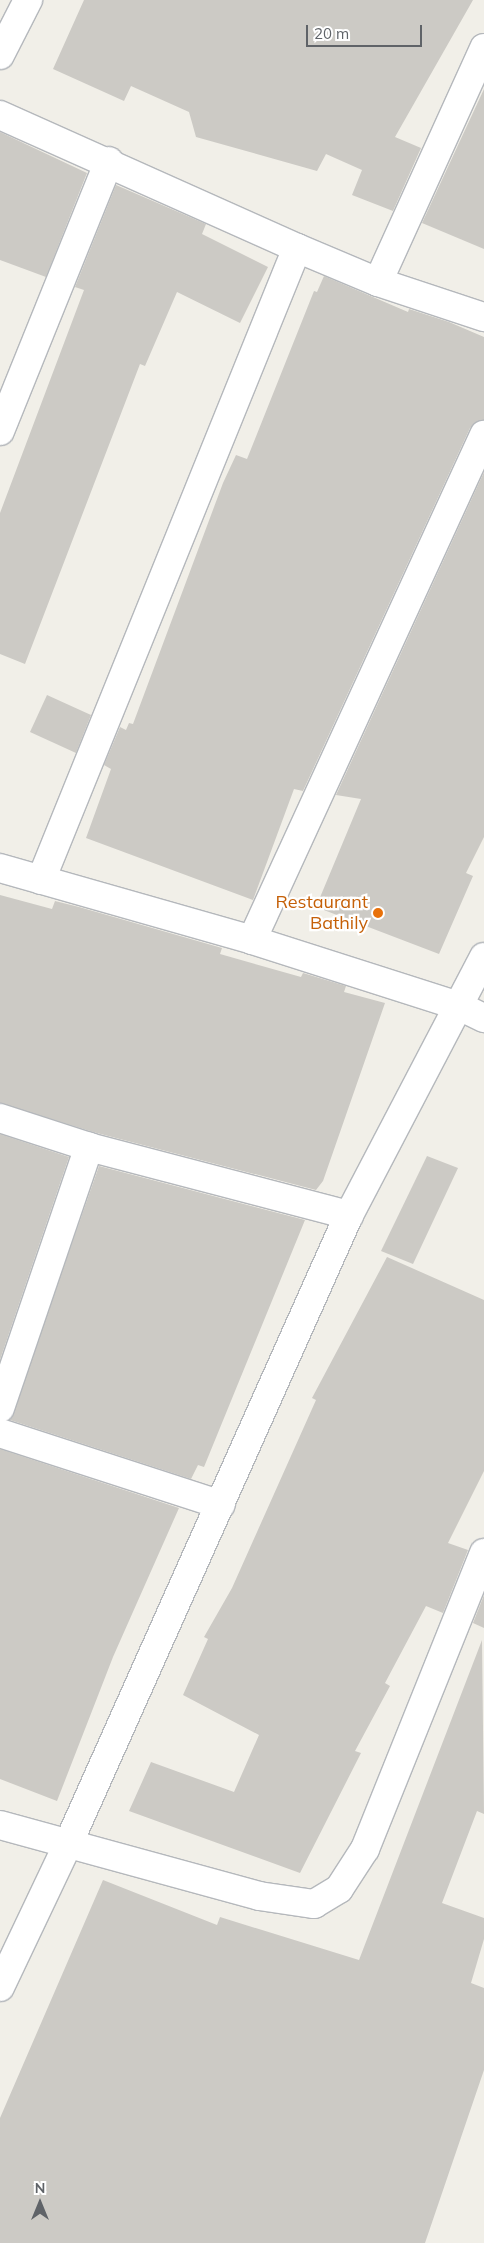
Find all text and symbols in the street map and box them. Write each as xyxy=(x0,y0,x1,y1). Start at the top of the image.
scale bar xyxy=(309,15,425,47)
text: 20 m xyxy=(314,24,349,43)
place label: Restaurant Bathily xyxy=(276,892,368,934)
marker: Restaurant Bathily xyxy=(372,907,384,919)
north arrow xyxy=(15,2178,65,2228)
text: N xyxy=(35,2179,45,2197)

